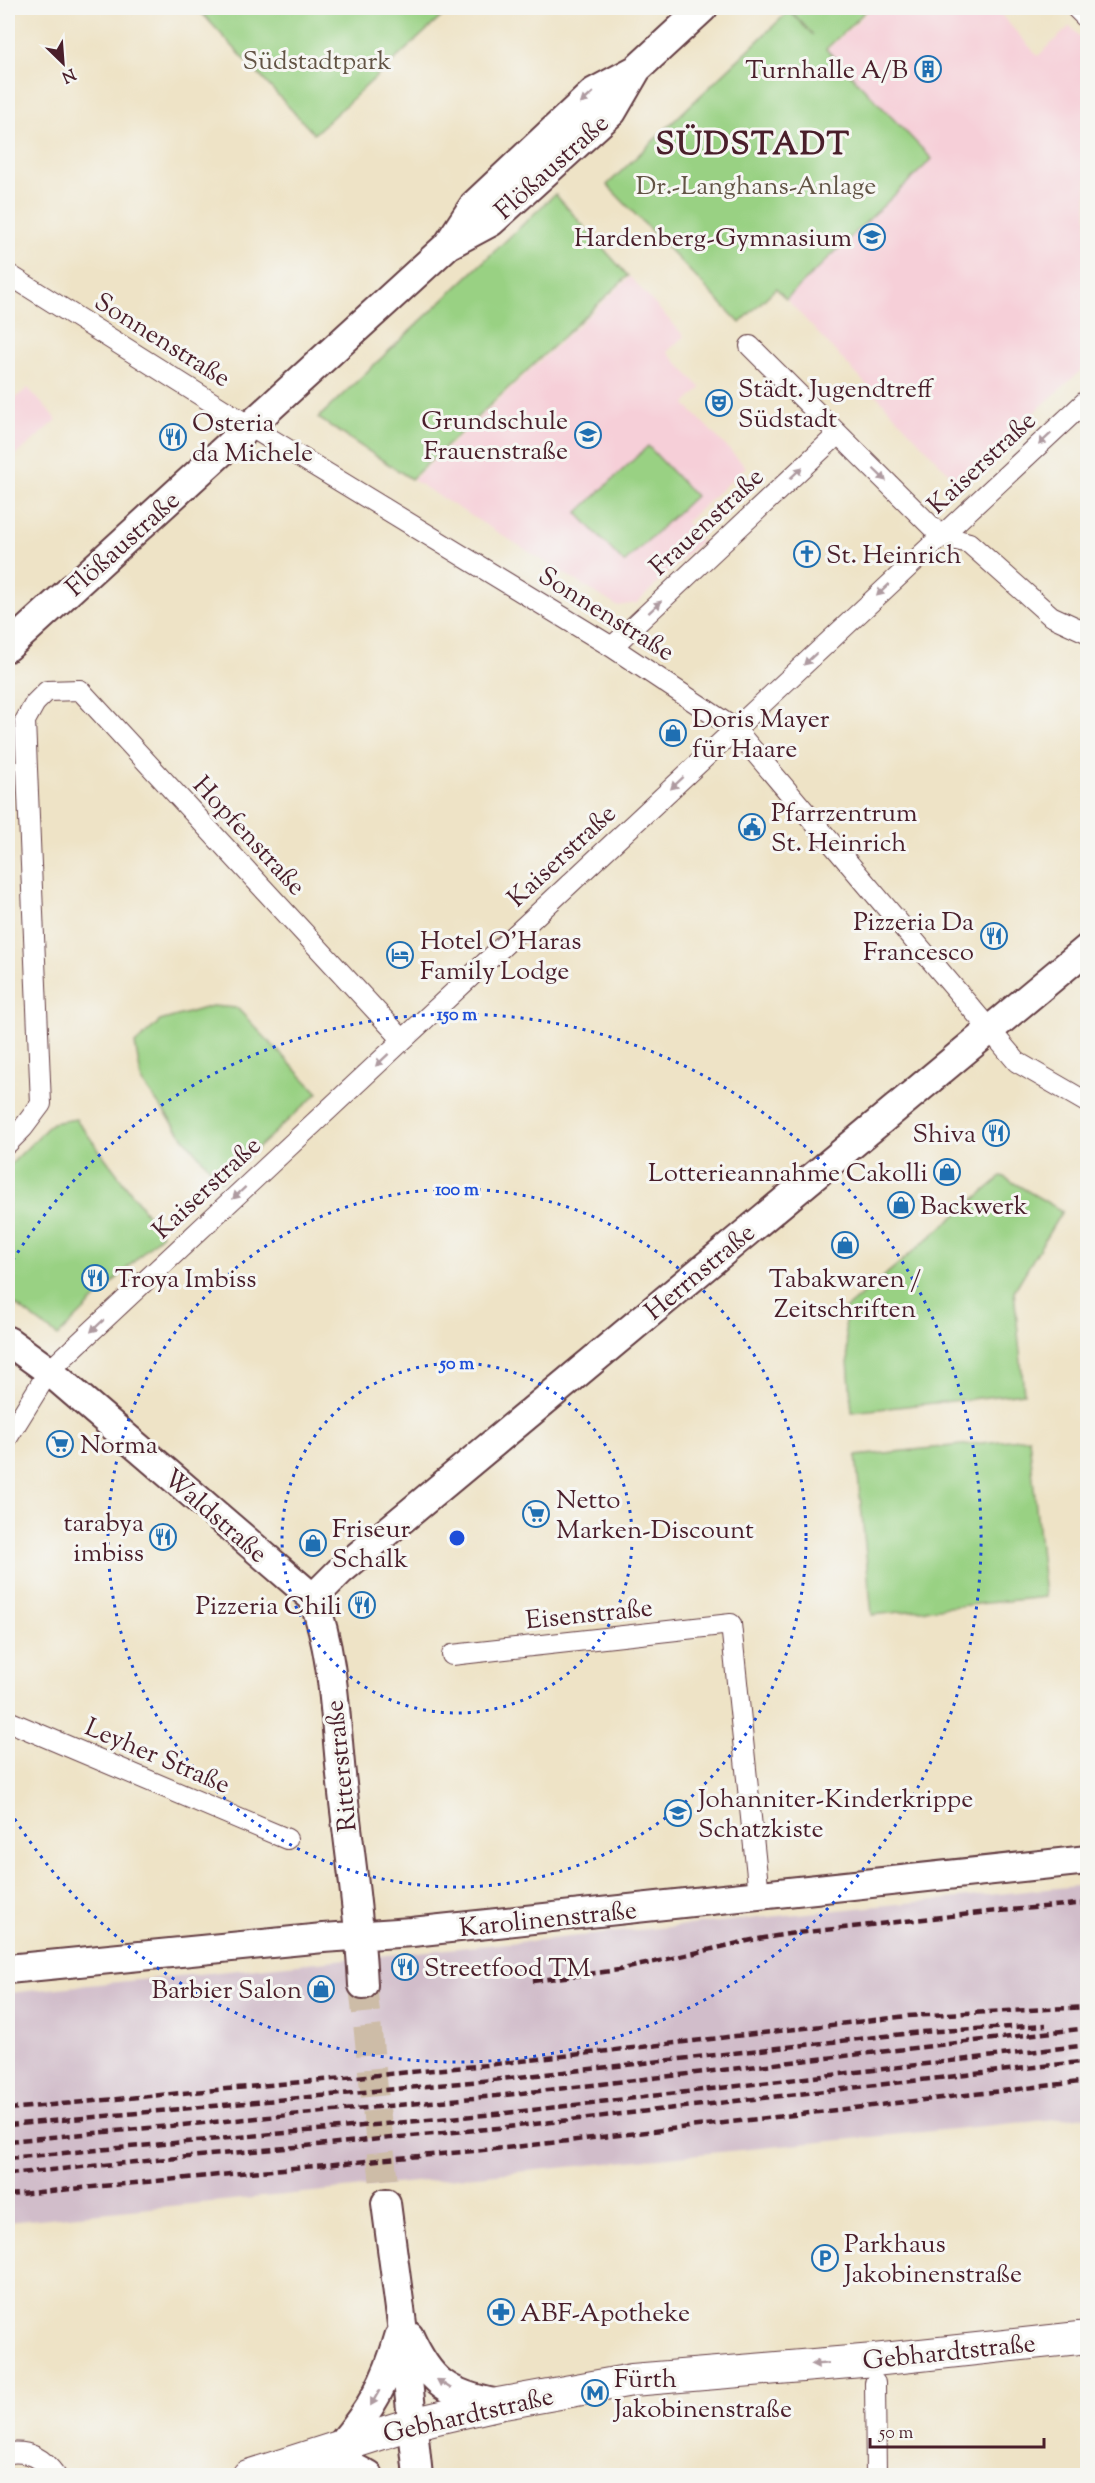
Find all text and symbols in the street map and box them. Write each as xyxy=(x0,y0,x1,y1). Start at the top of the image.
north arrow xyxy=(33,33,93,93)
park label: Südstadtpark xyxy=(242,44,392,81)
place label: Turnhalle A/B xyxy=(745,53,908,90)
building icon: Turnhalle A/B xyxy=(913,54,943,84)
text: N xyxy=(57,61,79,88)
one-way arrow xyxy=(579,91,594,105)
street label: Flößaustraße xyxy=(487,106,618,229)
district label: SÜDSTADT xyxy=(655,123,851,169)
park label: Dr.-Langhans-Anlage xyxy=(636,169,876,206)
place label: Hardenberg-Gymnasium xyxy=(574,221,852,258)
school or university icon: Hardenberg-Gymnasium xyxy=(857,222,887,252)
street label: Sonnenstraße xyxy=(86,285,237,398)
place label: Städt. Jugendtreff Südstadt xyxy=(738,372,934,439)
theatre icon: Städt. Jugendtreff Südstadt xyxy=(704,388,734,418)
place label: Grundschule Frauenstraße xyxy=(421,404,568,471)
street label: Kaiserstraße xyxy=(920,404,1045,524)
place label: Osteria da Michele xyxy=(192,406,313,473)
school or university icon: Grundschule Frauenstraße xyxy=(573,420,603,450)
restaurant icon: Osteria da Michele xyxy=(158,422,188,452)
one-way arrow xyxy=(1037,432,1052,446)
street label: Frauenstraße xyxy=(642,460,773,586)
one-way arrow xyxy=(789,466,804,480)
one-way arrow xyxy=(872,468,887,482)
street label: Flößaustraße xyxy=(58,483,189,606)
place label: St. Heinrich xyxy=(826,538,962,575)
church icon: St. Heinrich xyxy=(792,539,822,569)
street label: Sonnenstraße xyxy=(530,559,681,672)
one-way arrow xyxy=(876,583,891,596)
one-way arrow xyxy=(647,600,662,614)
one-way arrow xyxy=(803,651,817,665)
place label: Doris Mayer für Haare xyxy=(692,702,830,769)
shop icon: Doris Mayer für Haare xyxy=(658,718,688,748)
street label: Hopfenstraße xyxy=(183,769,313,905)
one-way arrow xyxy=(670,776,685,790)
place label: Pfarrzentrum St. Heinrich xyxy=(771,796,918,863)
street label: Kaiserstraße xyxy=(500,797,625,917)
public building icon: Pfarrzentrum St. Heinrich xyxy=(737,812,767,842)
place label: Pizzeria Da Francesco xyxy=(853,905,974,972)
restaurant icon: Pizzeria Da Francesco xyxy=(979,921,1009,951)
place label: Hotel O'Haras Family Lodge xyxy=(420,924,582,991)
hotel icon: Hotel O'Haras Family Lodge xyxy=(385,940,415,970)
text: 150 m xyxy=(437,1003,477,1029)
one-way arrow xyxy=(374,1053,389,1067)
place label: Shiva xyxy=(912,1117,976,1154)
restaurant icon: Shiva xyxy=(981,1118,1011,1148)
street label: Kaiserstraße xyxy=(145,1129,270,1249)
place label: Lotterieannahme Cakolli xyxy=(648,1156,928,1193)
shop icon: Lotterieannahme Cakolli xyxy=(932,1157,962,1187)
text: 100 m xyxy=(435,1178,479,1204)
one-way arrow xyxy=(232,1186,247,1200)
place label: Backwerk xyxy=(920,1189,1028,1226)
shop icon: Backwerk xyxy=(886,1190,916,1220)
street label: Herrnstraße xyxy=(637,1216,764,1330)
shop icon: Tabakwaren / Zeitschriften xyxy=(830,1230,860,1260)
place label: Troya Imbiss xyxy=(115,1262,257,1299)
place label: Tabakwaren / Zeitschriften xyxy=(769,1262,921,1329)
restaurant icon: Troya Imbiss xyxy=(80,1263,110,1293)
one-way arrow xyxy=(89,1319,104,1333)
text: 50 m xyxy=(438,1352,474,1378)
place label: Norma xyxy=(80,1428,158,1465)
supermarket icon: Norma xyxy=(45,1429,75,1459)
street label: Waldstraße xyxy=(154,1461,275,1573)
place label: Netto Marken-Discount xyxy=(556,1483,754,1550)
supermarket icon: Netto Marken-Discount xyxy=(521,1499,551,1529)
place label: tarabya imbiss xyxy=(64,1506,144,1573)
place label: Friseur Schalk xyxy=(332,1512,410,1579)
restaurant icon: tarabya imbiss xyxy=(148,1522,178,1552)
shop icon: Friseur Schalk xyxy=(298,1528,328,1558)
centre of rings xyxy=(447,1528,467,1548)
place label: Pizzeria Chili xyxy=(196,1589,342,1626)
restaurant icon: Pizzeria Chili xyxy=(347,1590,377,1620)
street label: Eisenstraße xyxy=(524,1590,655,1641)
street label: Ritterstraße xyxy=(317,1698,368,1833)
street label: Leyher Straße xyxy=(79,1710,235,1805)
place label: Johanniter-Kinderkrippe Schatzkiste xyxy=(696,1782,973,1849)
school or university icon: Johanniter-Kinderkrippe Schatzkiste xyxy=(663,1798,693,1828)
street label: Karolinenstraße xyxy=(458,1893,639,1948)
place label: Streetfood TM xyxy=(424,1951,591,1988)
restaurant icon: Streetfood TM xyxy=(390,1952,420,1982)
place label: Barbier Salon xyxy=(152,1973,302,2010)
shop icon: Barbier Salon xyxy=(306,1974,336,2004)
place label: Parkhaus Jakobinenstraße xyxy=(842,2227,1022,2294)
parking icon: Parkhaus Jakobinenstraße xyxy=(810,2243,840,2273)
place label: ABF-Apotheke xyxy=(520,2296,690,2333)
pharmacy icon: ABF-Apotheke xyxy=(486,2297,516,2327)
street label: Gebhardtstraße xyxy=(861,2326,1038,2381)
one-way arrow xyxy=(811,2359,830,2369)
place label: Fürth Jakobinenstraße xyxy=(612,2362,792,2429)
one-way arrow xyxy=(436,2378,452,2389)
metro station icon: Fürth Jakobinenstraße xyxy=(580,2378,610,2408)
street label: Gebhardtstraße xyxy=(380,2379,557,2454)
one-way arrow xyxy=(370,2390,380,2407)
scale bar xyxy=(870,2411,1044,2449)
text: 50 m xyxy=(878,2421,914,2447)

